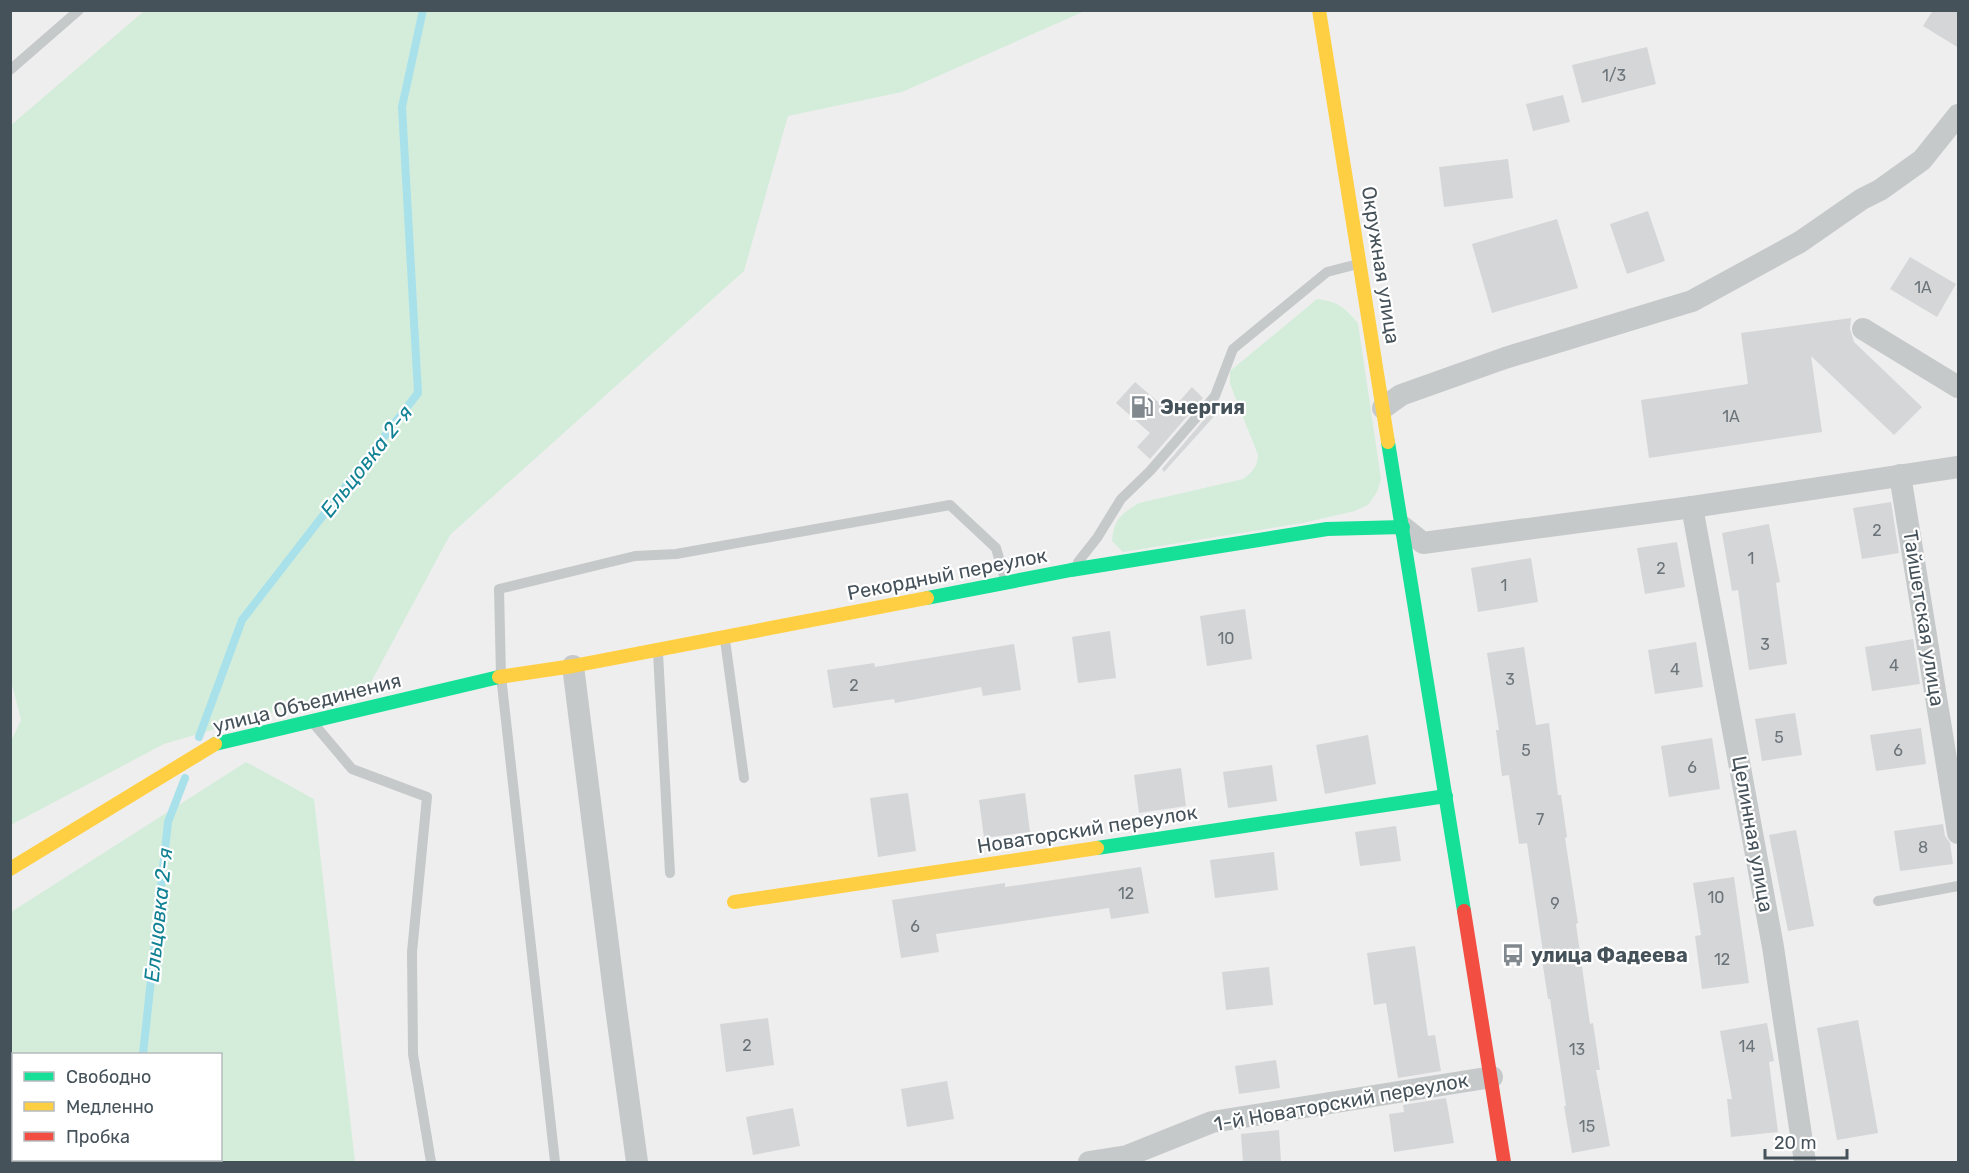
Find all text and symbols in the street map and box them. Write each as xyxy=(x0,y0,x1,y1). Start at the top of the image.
house number: 1/3 xyxy=(1602,66,1626,85)
street label: Окружная улица xyxy=(1357,184,1405,346)
house number: 1А xyxy=(1914,278,1932,297)
fuel station icon: Энергия xyxy=(1129,394,1155,420)
place label: Энергия xyxy=(1160,395,1245,419)
water label: Ельцовка 2-я xyxy=(315,400,417,522)
house number: 1А xyxy=(1722,407,1740,426)
house number: 2 xyxy=(1872,521,1882,540)
street label: Тайшетская улица xyxy=(1898,528,1950,708)
street label: Рекордный переулок xyxy=(845,543,1049,605)
house number: 1 xyxy=(1748,549,1754,568)
house number: 2 xyxy=(1656,559,1666,578)
house number: 1 xyxy=(1501,576,1507,595)
house number: 10 xyxy=(1217,629,1235,648)
house number: 3 xyxy=(1760,635,1770,654)
house number: 4 xyxy=(1889,656,1899,675)
house number: 4 xyxy=(1670,660,1680,679)
street label: улица Объединения xyxy=(210,668,404,738)
house number: 3 xyxy=(1505,670,1515,689)
house number: 2 xyxy=(849,676,859,695)
house number: 5 xyxy=(1774,728,1784,747)
house number: 5 xyxy=(1521,741,1531,760)
house number: 6 xyxy=(1893,741,1903,760)
street label: Целинная улица xyxy=(1727,754,1779,914)
house number: 6 xyxy=(1687,758,1697,777)
street label: Новаторский переулок xyxy=(975,800,1199,858)
house number: 7 xyxy=(1536,810,1544,829)
house number: 8 xyxy=(1918,838,1928,857)
water label: Ельцовка 2-я xyxy=(139,847,177,983)
house number: 12 xyxy=(1118,884,1134,903)
house number: 10 xyxy=(1707,888,1725,907)
house number: 9 xyxy=(1550,894,1560,913)
house number: 6 xyxy=(910,917,920,936)
bus stop icon: улица Фадеева xyxy=(1500,942,1526,968)
place label: улица Фадеева xyxy=(1531,943,1688,967)
house number: 12 xyxy=(1714,950,1730,969)
house number: 2 xyxy=(742,1036,752,1055)
house number: 14 xyxy=(1739,1037,1755,1056)
house number: 13 xyxy=(1569,1040,1585,1059)
legend xyxy=(12,1053,222,1161)
text: Свободно xyxy=(66,1066,151,1088)
street label: 1-й Новаторский переулок xyxy=(1212,1068,1470,1136)
text: Медленно xyxy=(66,1096,154,1118)
house number: 15 xyxy=(1579,1117,1595,1136)
scale bar xyxy=(1765,1122,1848,1160)
text: Пробка xyxy=(66,1126,130,1148)
text: 20 m xyxy=(1774,1132,1816,1154)

